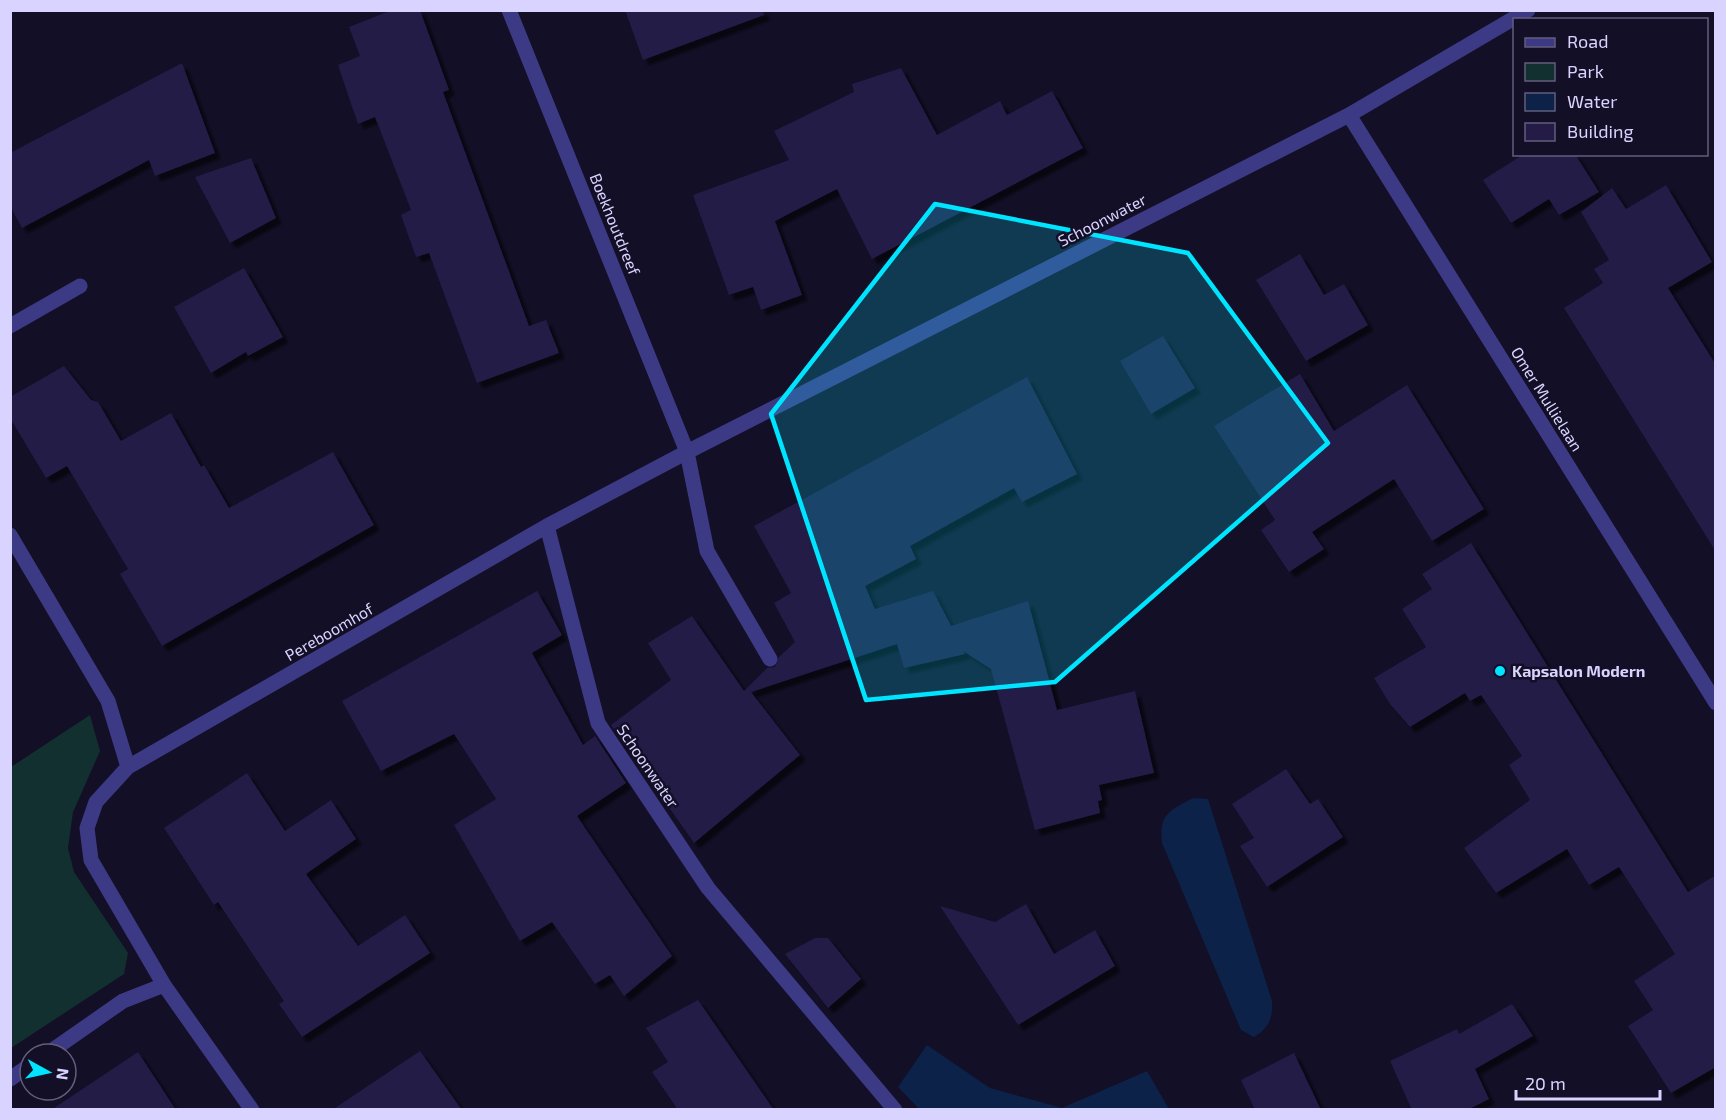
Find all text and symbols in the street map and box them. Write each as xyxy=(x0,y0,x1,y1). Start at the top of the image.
legend xyxy=(1513,18,1708,156)
text: Road xyxy=(1567,30,1608,52)
text: Park xyxy=(1567,60,1604,82)
text: Water xyxy=(1567,90,1617,112)
text: Building xyxy=(1567,120,1634,142)
street label: Boekhoutdreef xyxy=(586,170,645,278)
street label: Schoonwater xyxy=(1054,189,1150,250)
street label: Omer Mullielaan xyxy=(1508,343,1587,455)
street label: Pereboomhof xyxy=(281,598,377,664)
place label: Kapsalon Modern xyxy=(1512,661,1645,680)
marker: Kapsalon Modern xyxy=(1493,664,1507,678)
street label: Schoonwater xyxy=(614,720,684,812)
north arrow xyxy=(18,1042,78,1102)
scale bar xyxy=(1516,1063,1660,1101)
text: N xyxy=(53,1067,74,1081)
text: 20 m xyxy=(1525,1072,1566,1094)

